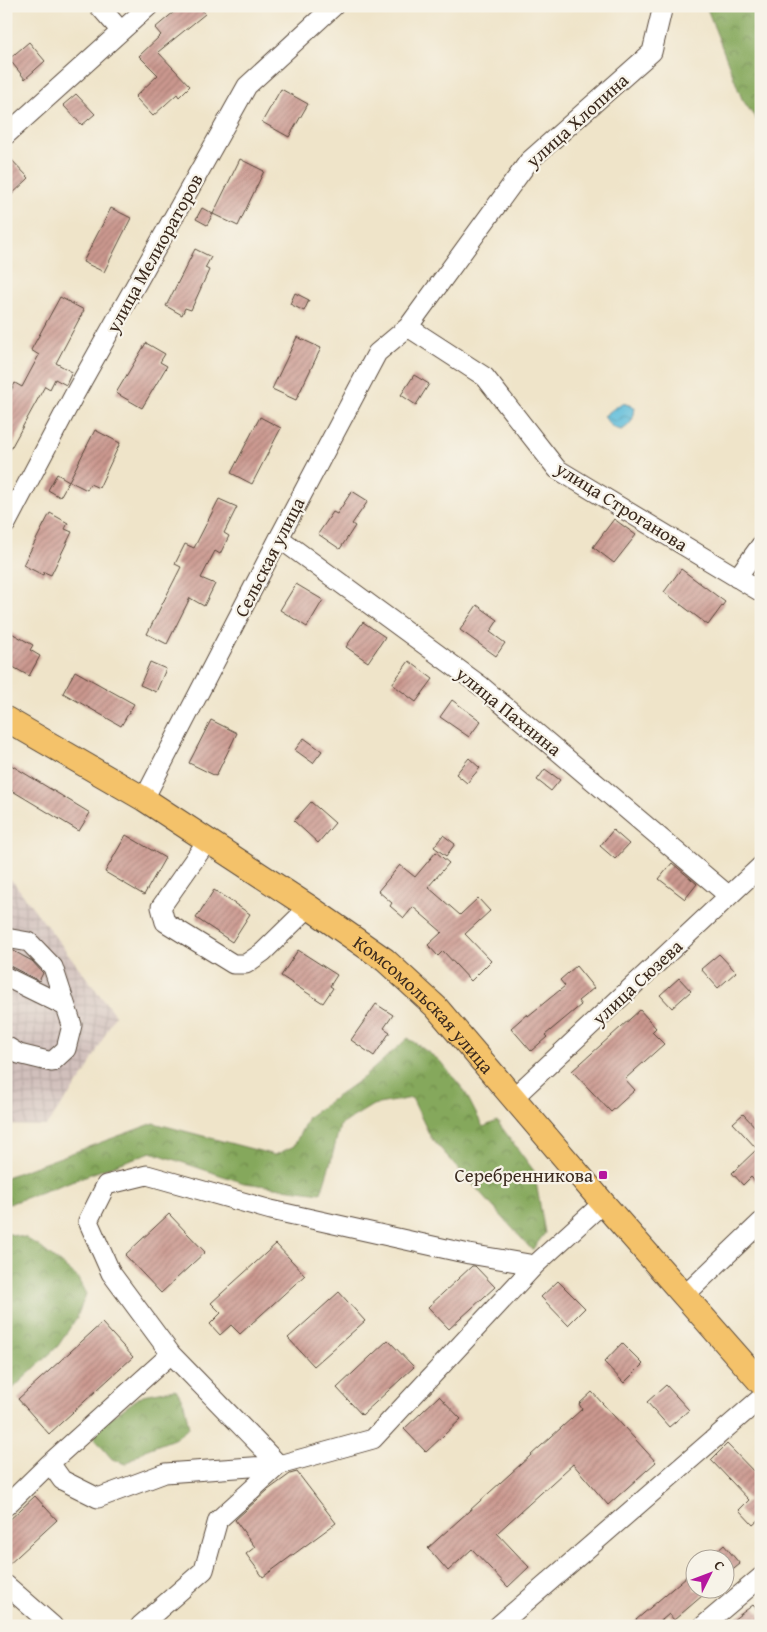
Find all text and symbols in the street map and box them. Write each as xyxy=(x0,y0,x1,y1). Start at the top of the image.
street label: улица Хлопина xyxy=(519,66,634,174)
street label: улица Мелиораторов xyxy=(98,168,209,339)
street label: улица Строганова xyxy=(550,454,693,558)
street label: Сельская улица xyxy=(227,492,311,622)
street label: улица Пахнина xyxy=(449,659,568,762)
street label: Комсомольская улица xyxy=(348,928,501,1080)
street label: улица Сюзева xyxy=(585,933,689,1032)
place label: Серебренникова xyxy=(454,1161,593,1189)
marker: Серебренникова xyxy=(597,1169,609,1181)
north arrow xyxy=(684,1550,734,1600)
text: С xyxy=(710,1556,730,1575)

